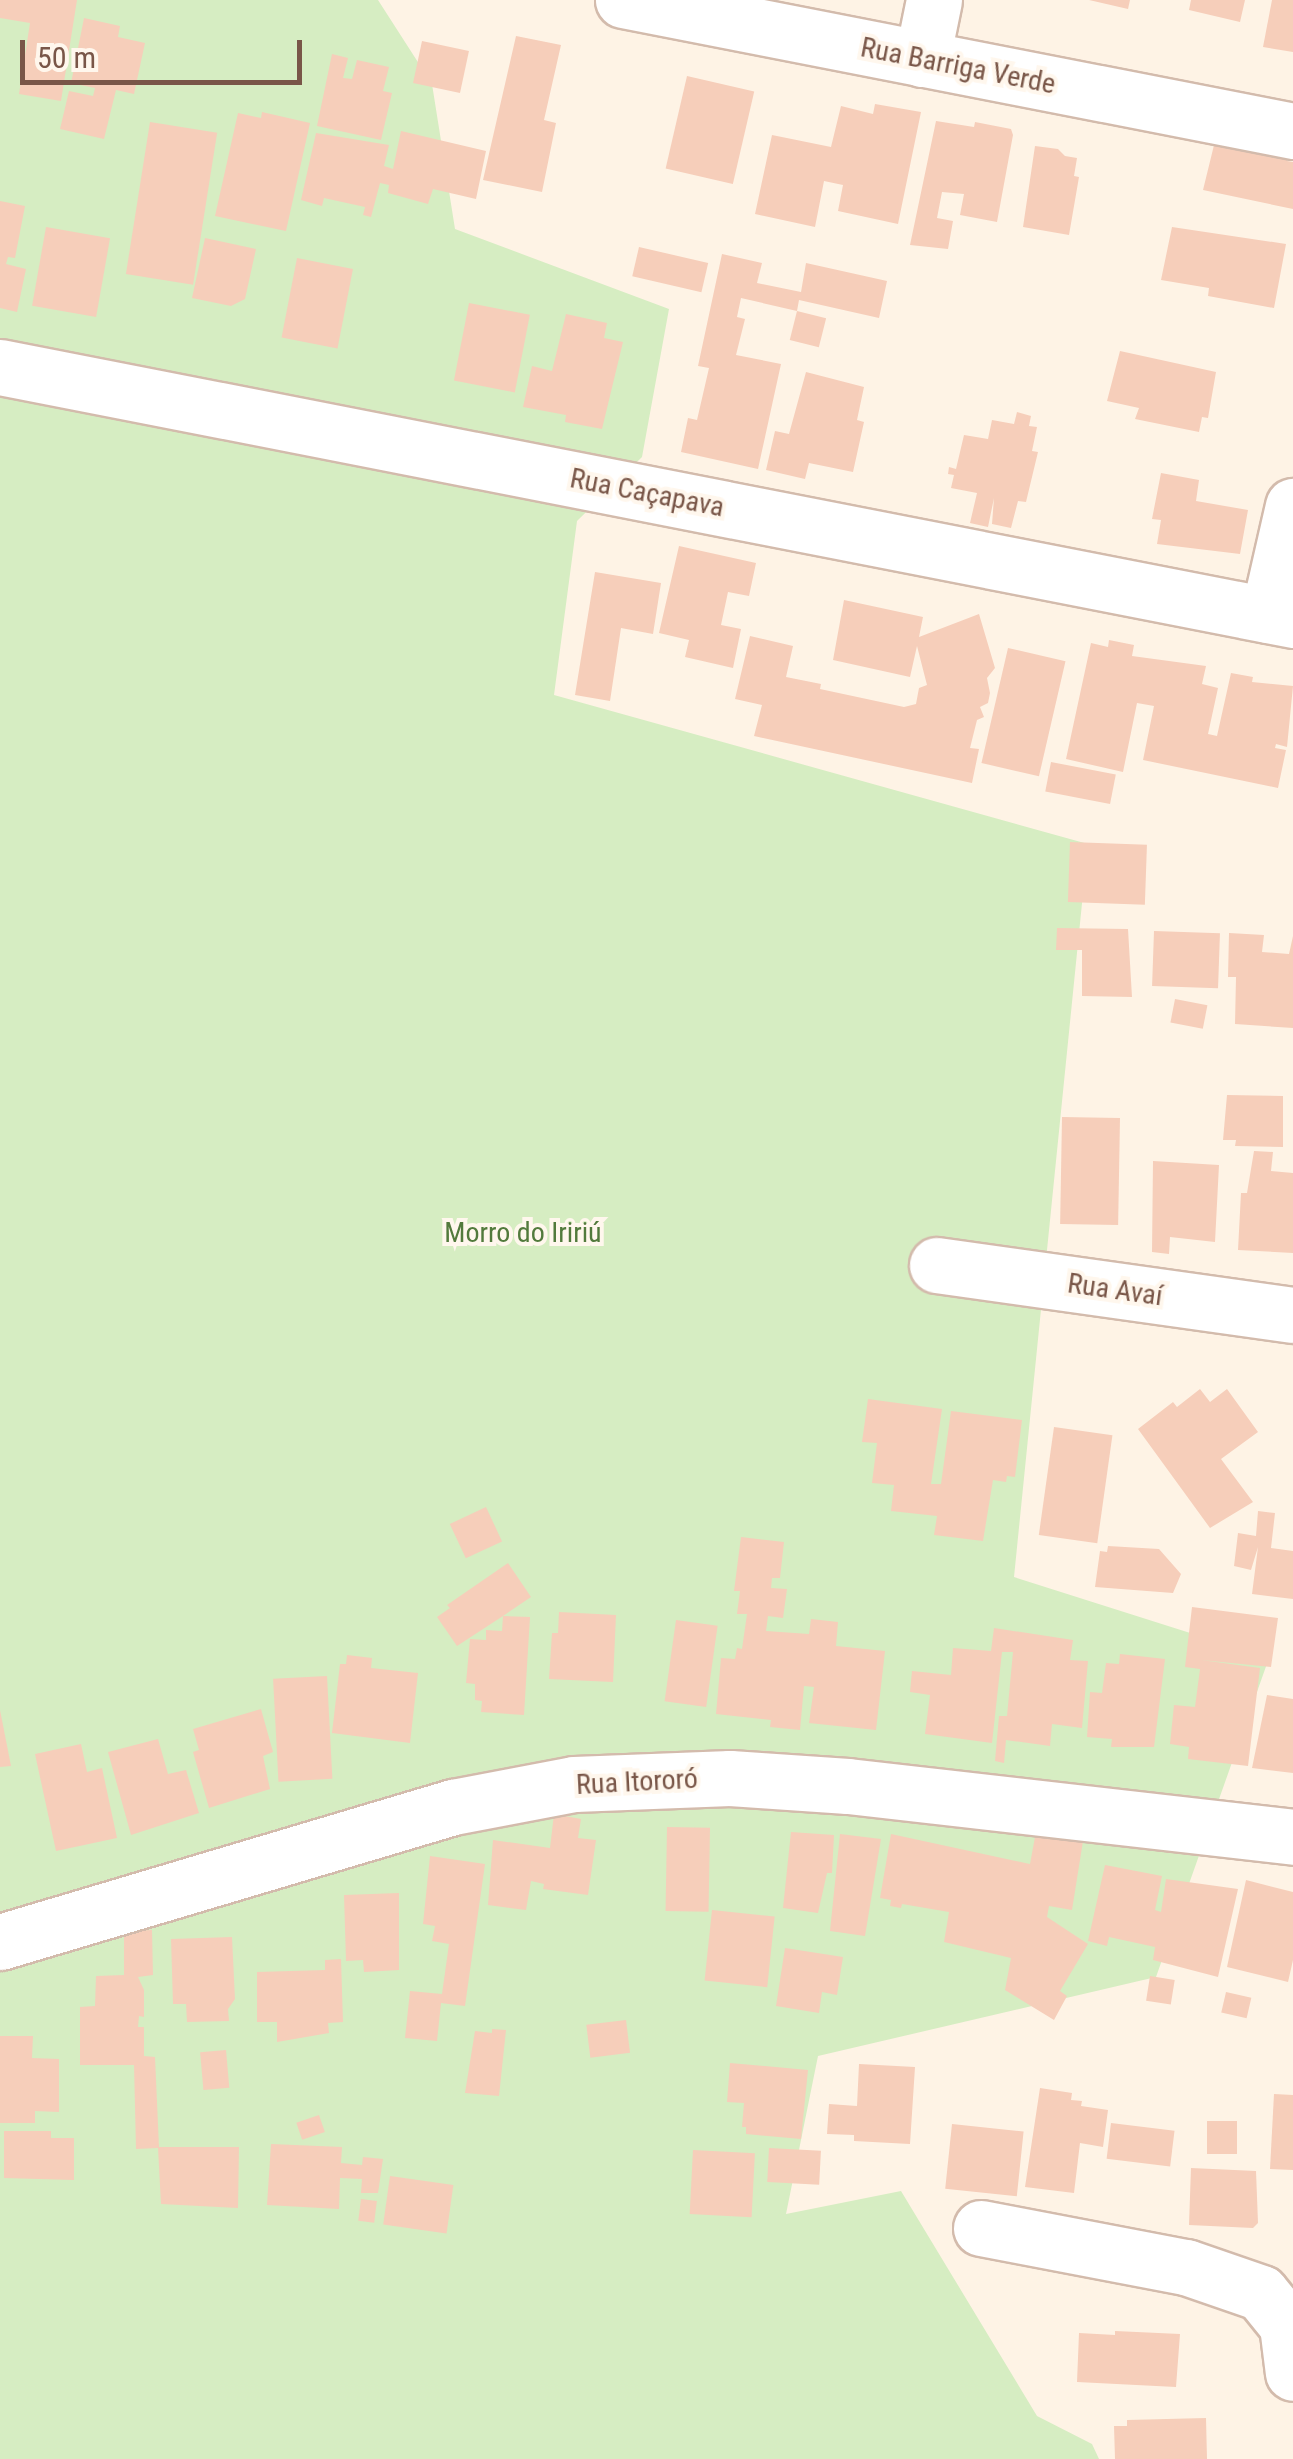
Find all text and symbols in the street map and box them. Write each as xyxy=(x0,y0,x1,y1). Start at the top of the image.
scale bar xyxy=(25,20,308,82)
street label: Rua Barriga Verde xyxy=(858,31,1058,101)
text: 50 m xyxy=(37,40,96,75)
street label: Rua Caçapava xyxy=(567,462,727,524)
park label: Morro do Iririú xyxy=(444,1216,602,1250)
street label: Rua Avaí xyxy=(1065,1267,1165,1313)
street label: Rua Itororó xyxy=(575,1762,699,1802)

